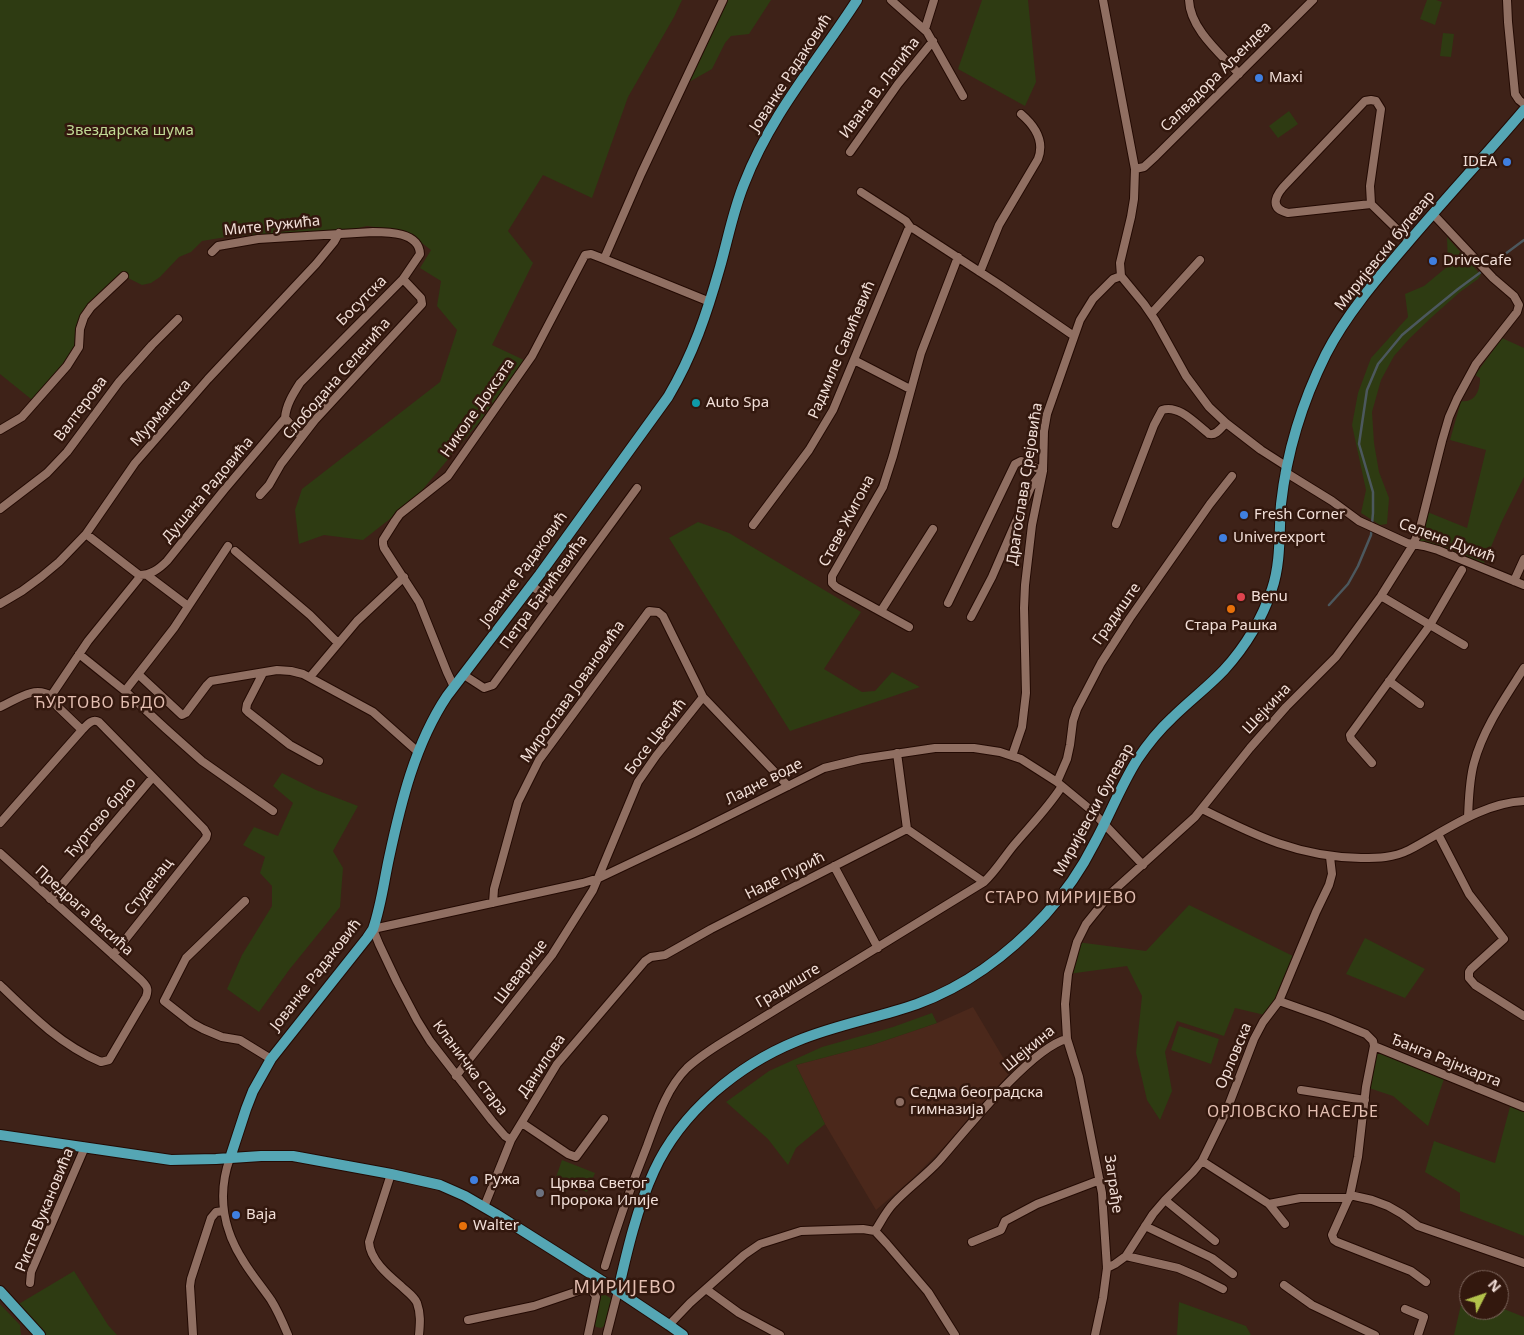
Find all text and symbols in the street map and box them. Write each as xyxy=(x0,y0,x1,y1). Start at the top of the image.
street label: Јованке Радаковић xyxy=(746,11,836,135)
street label: Салвадора Аљендеа xyxy=(1157,18,1275,136)
street label: Ивана В. Лалића xyxy=(836,34,924,142)
place label: Maxi xyxy=(1269,69,1303,87)
marker: Maxi xyxy=(1253,72,1265,84)
park label: Звездарска шума xyxy=(66,122,194,140)
place label: IDEA xyxy=(1463,153,1497,171)
marker: IDEA xyxy=(1501,156,1513,168)
street label: Миријевски булевар xyxy=(1331,187,1439,315)
street label: Мите Ружића xyxy=(223,212,321,240)
place label: DriveCafe xyxy=(1443,252,1512,270)
marker: DriveCafe xyxy=(1427,255,1439,267)
street label: Босутска xyxy=(333,272,391,330)
street label: Радмиле Савићевић xyxy=(805,278,879,422)
street label: Слободана Селенића xyxy=(279,315,395,443)
street label: Николе Доксата xyxy=(437,355,519,461)
street label: Валтерова xyxy=(51,373,111,445)
street label: Мурманска xyxy=(127,376,195,450)
place label: Auto Spa xyxy=(706,394,769,412)
marker: Auto Spa xyxy=(690,397,702,409)
street label: Драгослава Срејовића xyxy=(1003,402,1047,566)
street label: Душана Радовића xyxy=(158,433,258,547)
street label: Стеве Жигона xyxy=(815,472,879,570)
place label: Fresh Corner xyxy=(1254,506,1345,524)
street label: Јованке Радаковић xyxy=(476,508,572,630)
marker: Fresh Corner xyxy=(1238,509,1250,521)
street label: Селене Дукић xyxy=(1396,515,1498,567)
place label: Univerexport xyxy=(1233,529,1325,547)
street label: Петра Банићевића xyxy=(497,532,591,652)
marker: Univerexport xyxy=(1217,532,1229,544)
street label: Градиште xyxy=(1089,580,1145,648)
place label: Benu xyxy=(1251,588,1288,606)
marker: Benu xyxy=(1235,591,1247,603)
marker: Стара Рашка xyxy=(1225,603,1237,615)
street label: Мирослава Јовановића xyxy=(517,617,629,767)
place label: Стара Рашка xyxy=(1185,617,1277,635)
street label: Шејкина xyxy=(1239,680,1295,738)
district label: ЋУРТОВО БРДО xyxy=(32,693,168,713)
street label: Босе Цветић xyxy=(622,695,690,779)
street label: Миријевски булевар xyxy=(1050,741,1138,879)
street label: Ладне воде xyxy=(723,755,805,809)
street label: Ћуртово брдо xyxy=(62,774,140,862)
street label: Наде Пурић xyxy=(742,848,828,904)
street label: Студенац xyxy=(121,855,177,919)
street label: Предрага Васића xyxy=(31,862,137,960)
district label: СТАРО МИРИЈЕВО xyxy=(983,888,1139,908)
street label: Јованке Радаковић xyxy=(267,916,365,1034)
street label: Шеварице xyxy=(491,936,551,1008)
street label: Градиште xyxy=(753,960,823,1012)
street label: Кланичка стара xyxy=(429,1017,511,1119)
street label: Орловска xyxy=(1212,1020,1256,1092)
street label: Шејкина xyxy=(999,1022,1059,1076)
street label: Данилова xyxy=(514,1031,570,1101)
street label: Ђанга Рајнхарта xyxy=(1388,1031,1504,1091)
place label: Седма београдска гимназија xyxy=(910,1084,1043,1119)
marker: Седма београдска гимназија xyxy=(894,1096,906,1108)
district label: ОРЛОВСКО НАСЕЉЕ xyxy=(1205,1102,1381,1122)
street label: Ристе Вукановића xyxy=(12,1146,78,1274)
street label: Заграђе xyxy=(1100,1154,1126,1214)
place label: Ружа xyxy=(484,1171,520,1189)
marker: Ружа xyxy=(468,1174,480,1186)
place label: Црква Светог Пророка Илије xyxy=(550,1175,659,1210)
marker: Црква Светог Пророка Илије xyxy=(534,1187,546,1199)
place label: Baja xyxy=(246,1206,276,1224)
marker: Baja xyxy=(230,1209,242,1221)
place label: Walter xyxy=(473,1217,519,1235)
marker: Walter xyxy=(457,1220,469,1232)
north arrow xyxy=(1459,1270,1509,1320)
text: N xyxy=(1484,1275,1506,1296)
district label: МИРИЈЕВО xyxy=(573,1277,677,1299)

